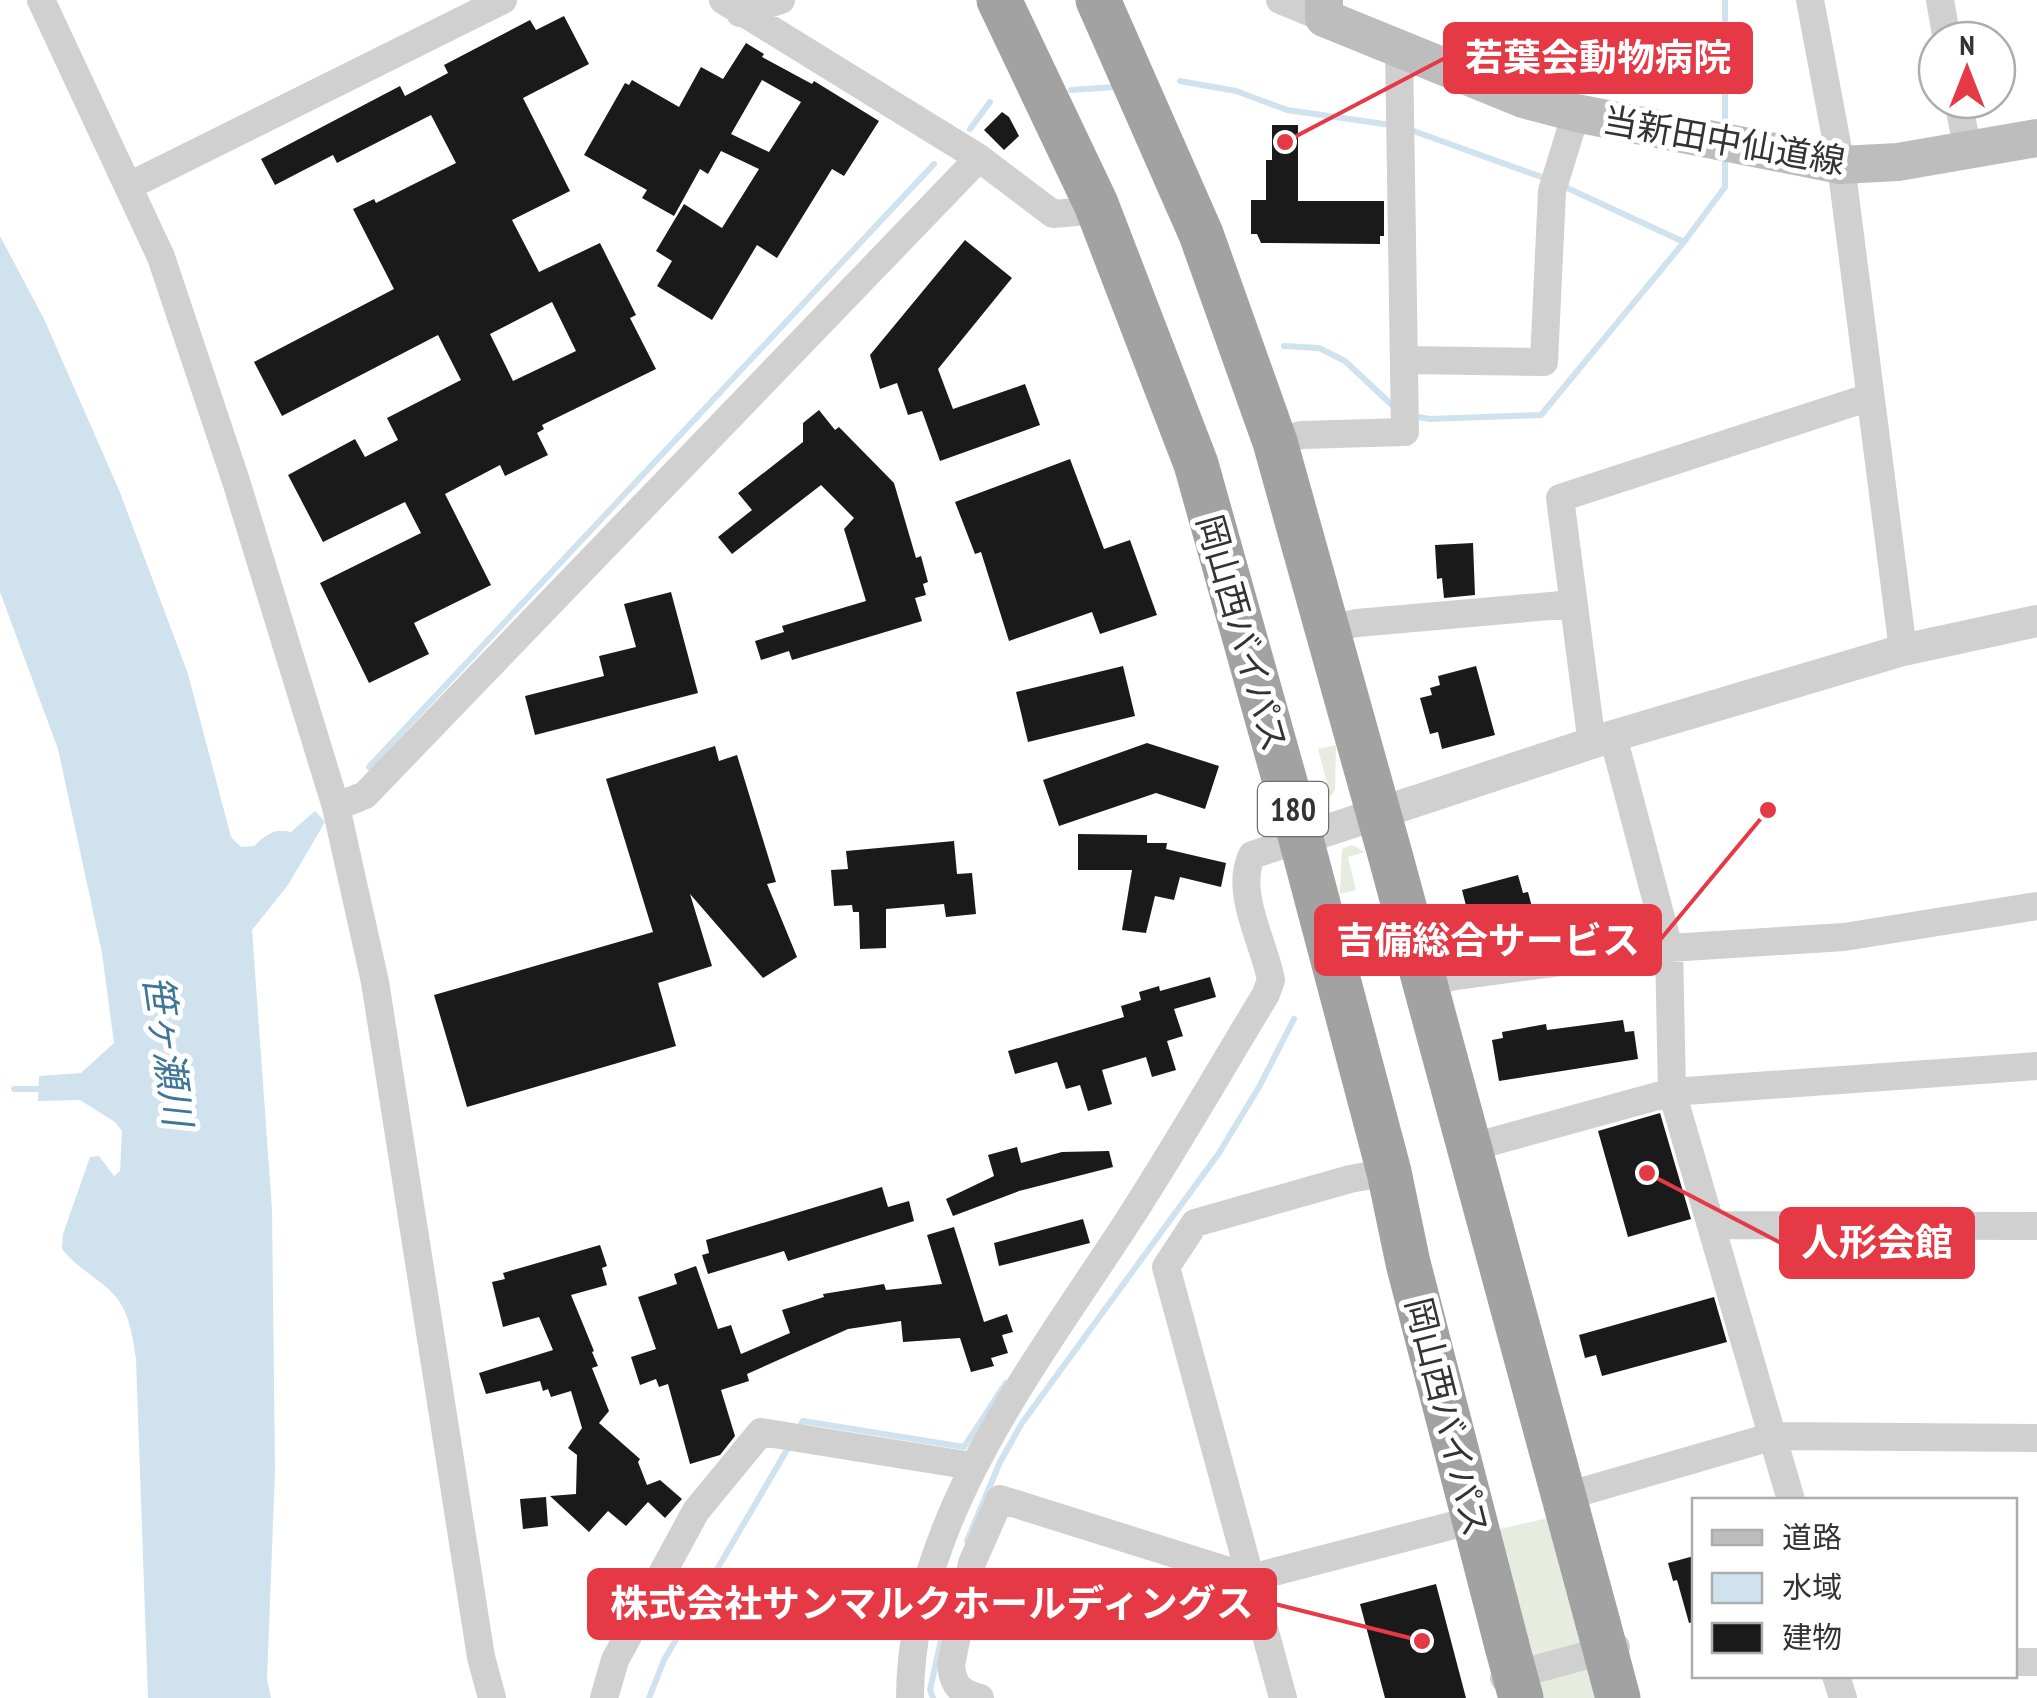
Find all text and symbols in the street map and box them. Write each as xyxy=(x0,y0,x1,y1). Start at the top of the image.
north arrow xyxy=(1917,20,2017,120)
callout: 若葉会動物病院 xyxy=(1445,24,1751,92)
text: N xyxy=(1959,26,1975,63)
text: 若葉会動物病院 xyxy=(1465,32,1731,81)
street label: 当新田中仙道線 xyxy=(1599,96,1849,184)
street label: 岡山西バイパス xyxy=(1187,509,1299,757)
road number: 180 xyxy=(1258,782,1328,836)
callout: 吉備総合サービス xyxy=(1316,906,1660,974)
text: 吉備総合サービス xyxy=(1336,915,1640,964)
water label: 笹ヶ瀬川 xyxy=(134,971,204,1133)
callout: 人形会館 xyxy=(1781,1209,1973,1277)
text: 人形会館 xyxy=(1801,1217,1953,1266)
street label: 岡山西バイパス xyxy=(1396,1293,1500,1541)
legend xyxy=(1692,1498,2017,1678)
text: 道路 xyxy=(1782,1517,1842,1556)
text: 水域 xyxy=(1782,1567,1842,1606)
callout: 株式会社サンマルクホールディングス xyxy=(589,1570,1275,1638)
text: 株式会社サンマルクホールディングス xyxy=(610,1578,1254,1627)
text: 建物 xyxy=(1782,1617,1842,1656)

